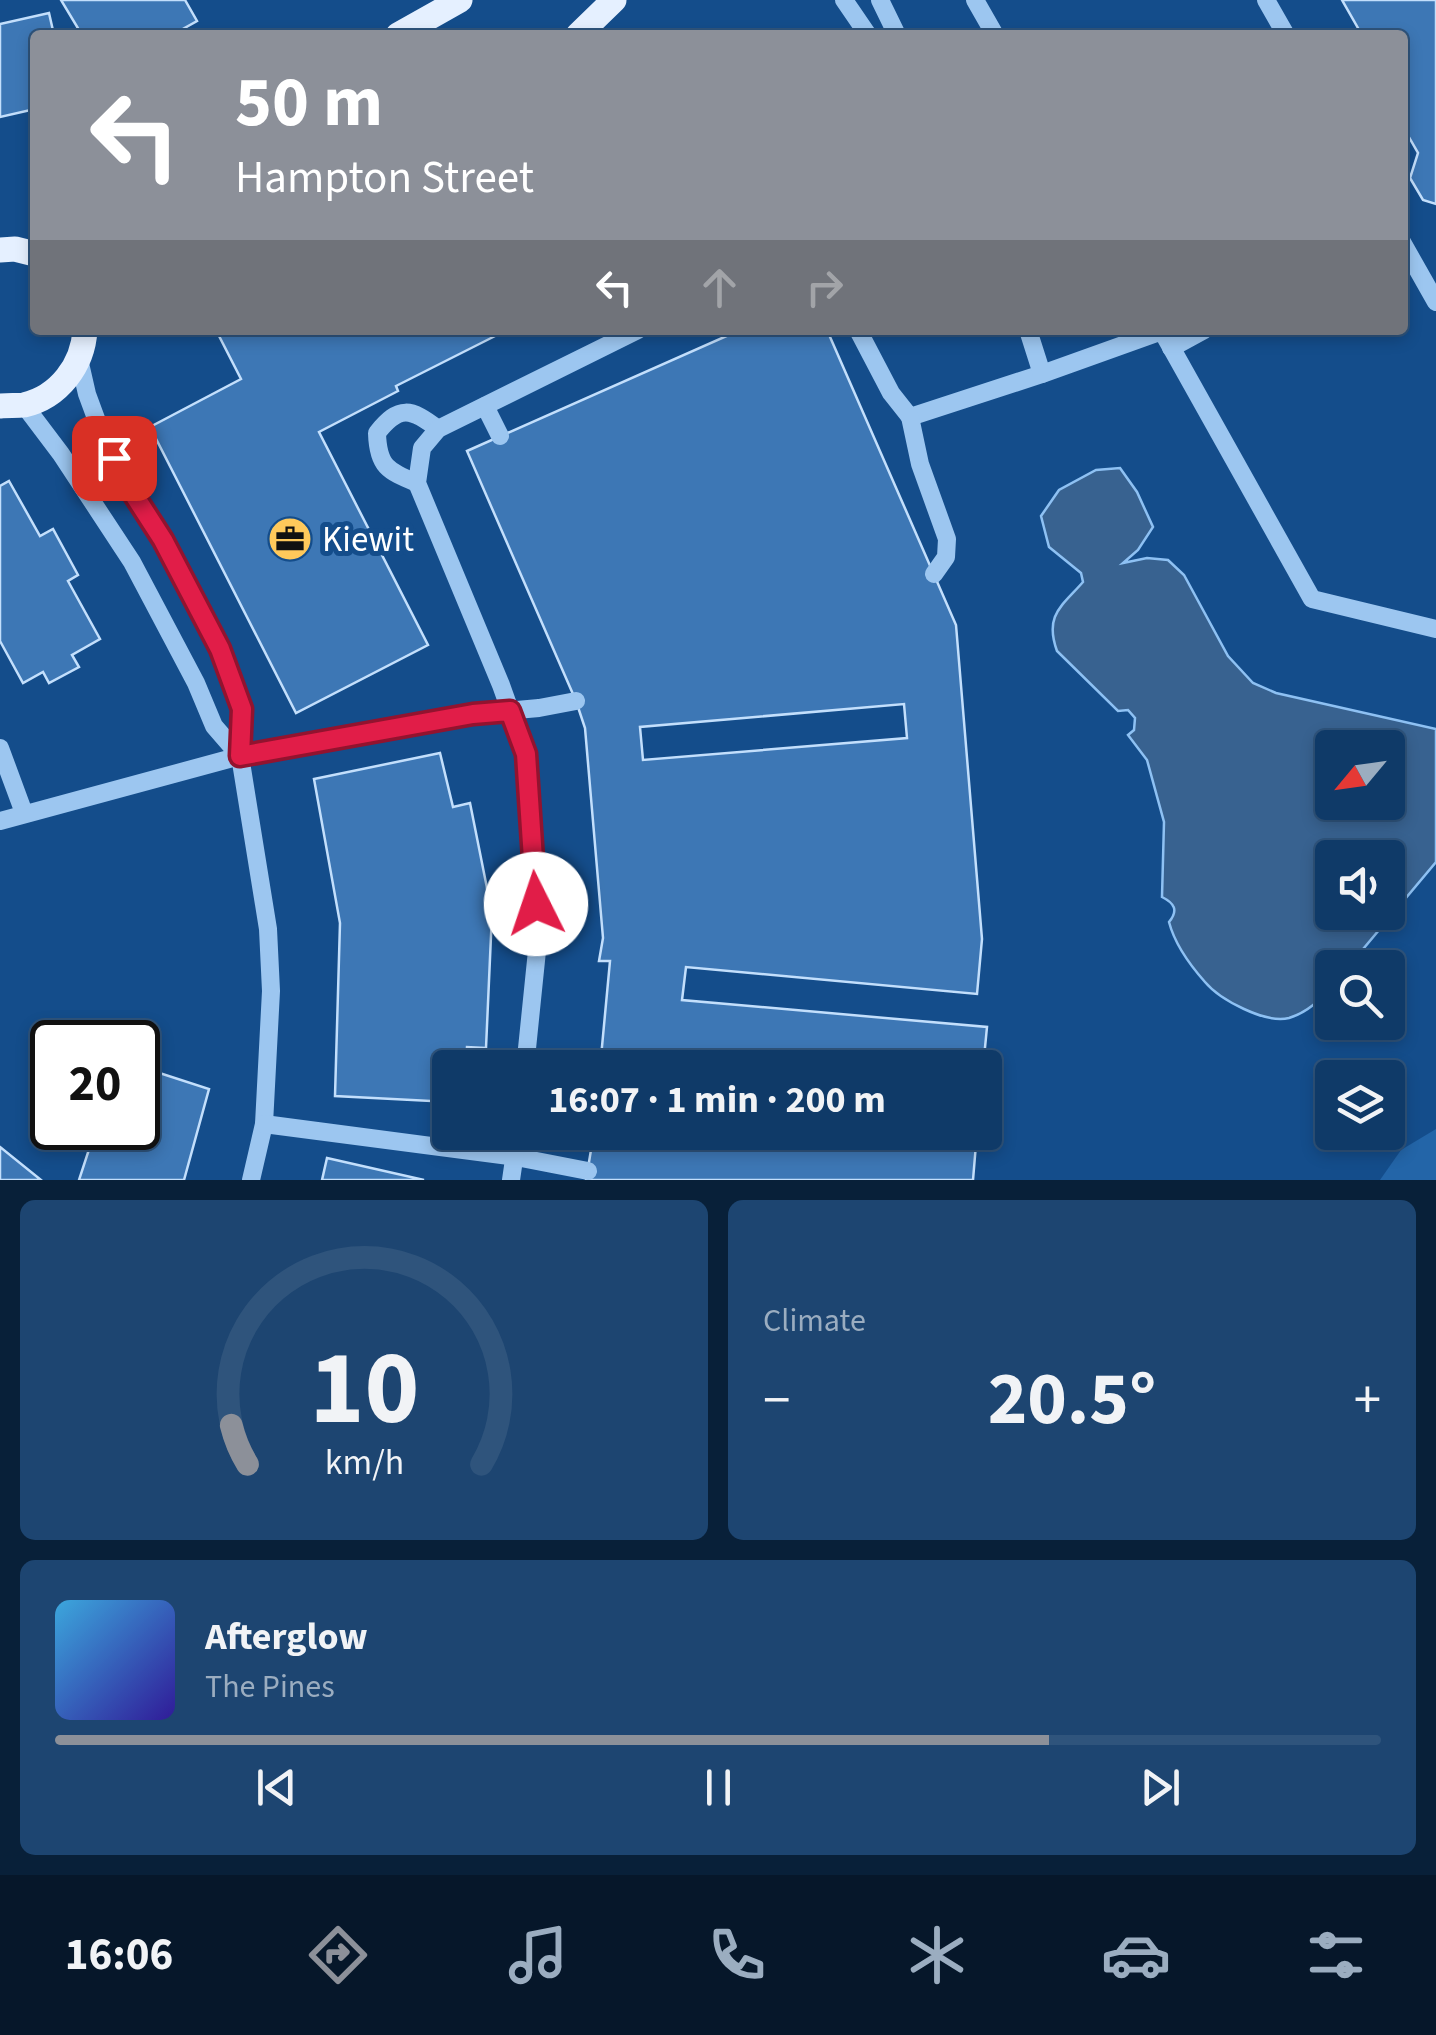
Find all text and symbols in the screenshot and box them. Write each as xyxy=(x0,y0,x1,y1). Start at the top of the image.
text: 50 m xyxy=(235,53,383,153)
icon: left xyxy=(70,70,200,200)
text: Hampton Street xyxy=(235,146,534,210)
icon: left xyxy=(587,260,642,315)
icon: ahead xyxy=(692,260,747,315)
icon: right xyxy=(797,260,852,315)
pin xyxy=(72,416,157,501)
icon: arrive xyxy=(87,431,142,486)
place label: Kiewit xyxy=(322,515,414,565)
office icon: Kiewit xyxy=(267,516,313,562)
north arrow xyxy=(1315,730,1405,820)
map controls xyxy=(1315,730,1405,1150)
button: sound xyxy=(1315,840,1405,930)
position arrow xyxy=(484,852,588,956)
button: search xyxy=(1315,950,1405,1040)
speed limit sign: 20 xyxy=(30,1020,160,1150)
button: layers xyxy=(1315,1060,1405,1150)
text: 16:07 · 1 min · 200 m xyxy=(548,1073,886,1127)
text: Climate xyxy=(763,1298,866,1344)
text: 10 xyxy=(309,1316,419,1464)
text: 20.5° xyxy=(988,1346,1156,1453)
text: − xyxy=(763,1362,790,1440)
text: + xyxy=(1354,1362,1381,1440)
text: km/h xyxy=(324,1437,404,1488)
text: Afterglow xyxy=(205,1610,368,1664)
text: The Pines xyxy=(205,1664,335,1710)
icon: previous xyxy=(249,1760,304,1815)
icon: pause xyxy=(691,1760,746,1815)
icon: next xyxy=(1133,1760,1188,1815)
icon: directions xyxy=(303,1920,373,1990)
icon: music xyxy=(503,1920,573,1990)
icon: phone xyxy=(702,1920,772,1990)
icon: climate xyxy=(902,1920,972,1990)
icon: car xyxy=(1101,1920,1171,1990)
icon: filters xyxy=(1301,1920,1371,1990)
text: 16:06 xyxy=(65,1923,173,1987)

